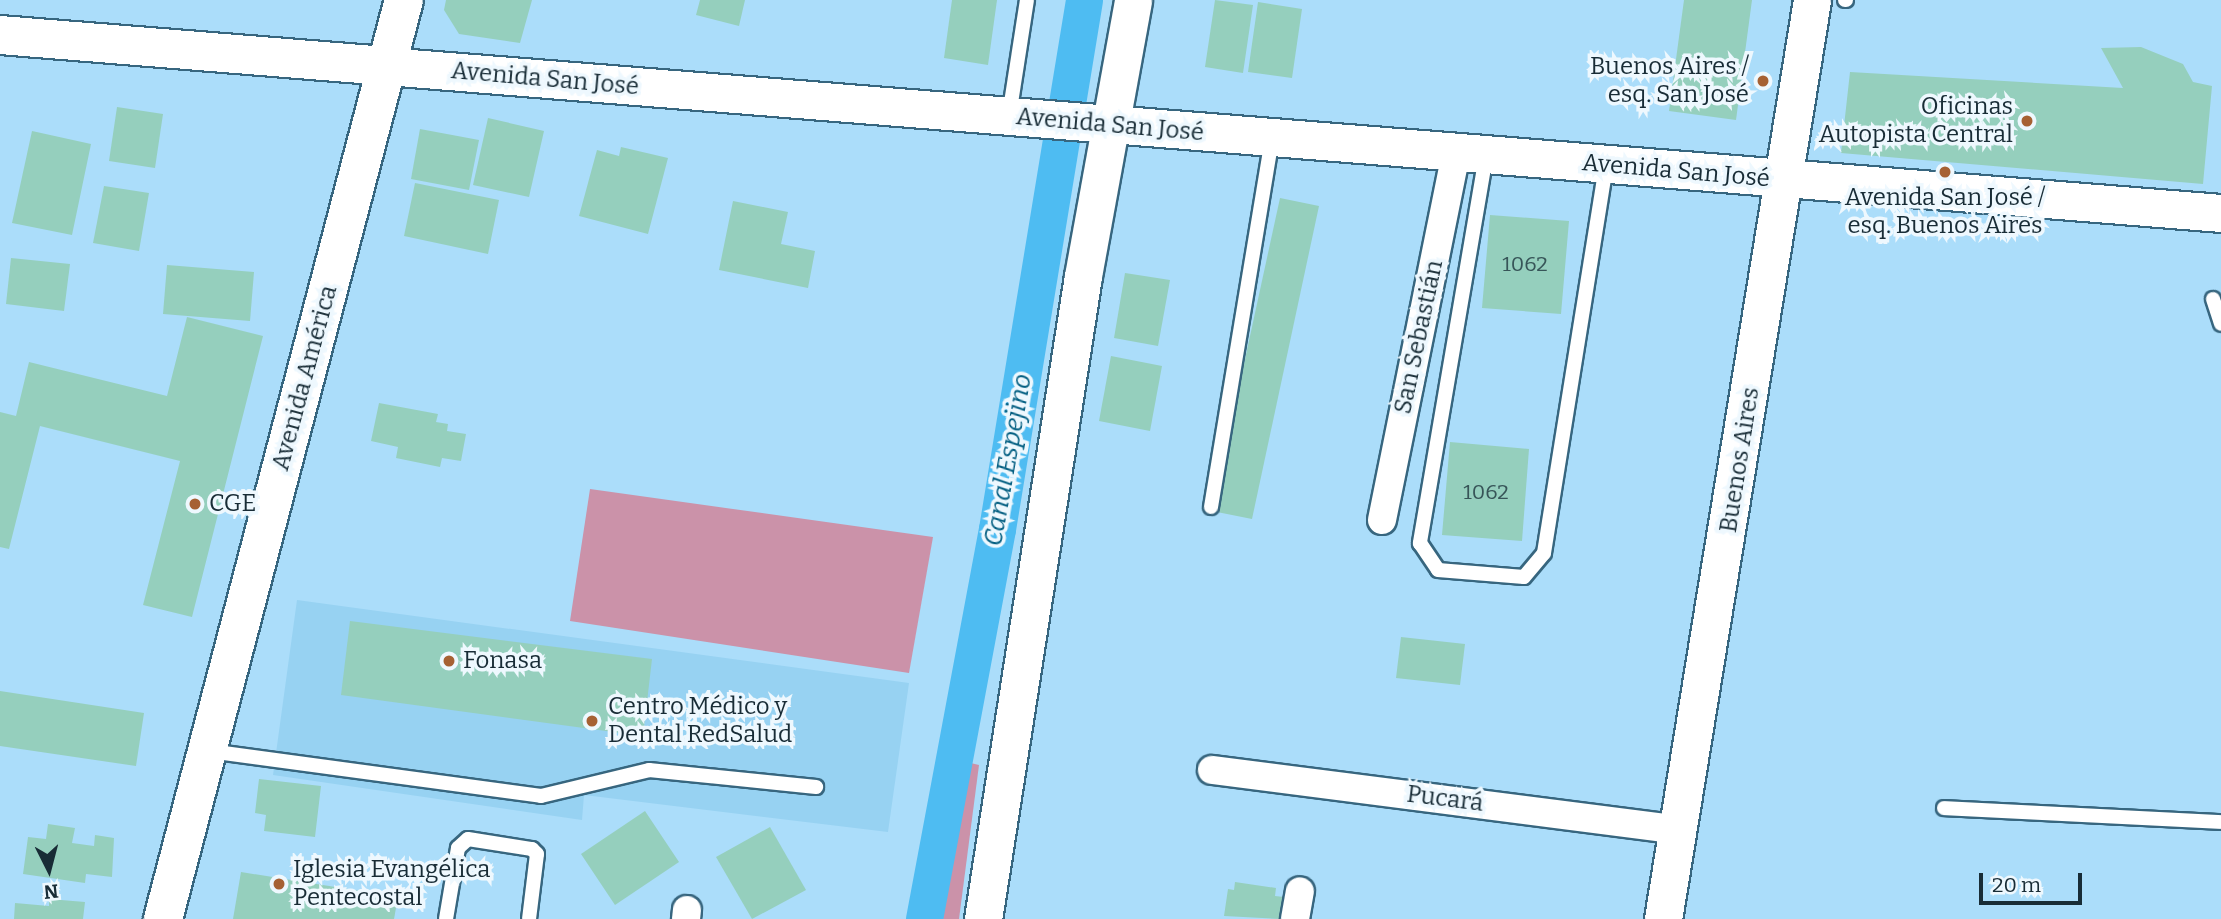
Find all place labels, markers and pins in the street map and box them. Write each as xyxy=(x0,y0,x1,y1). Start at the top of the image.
place label: Buenos Aires / esq. San José xyxy=(1590,53,1749,109)
marker: Buenos Aires / esq. San José xyxy=(1755,73,1771,89)
place label: Oficinas Autopista Central xyxy=(1819,93,2013,149)
marker: Oficinas Autopista Central xyxy=(2019,113,2035,129)
marker: Avenida San José / esq. Buenos Aires xyxy=(1937,164,1953,180)
place label: Avenida San José / esq. Buenos Aires xyxy=(1845,184,2045,240)
place label: CGE xyxy=(209,490,256,518)
marker: CGE xyxy=(187,496,203,512)
place label: Fonasa xyxy=(463,647,542,675)
marker: Fonasa xyxy=(441,653,457,669)
place label: Centro Médico y Dental RedSalud xyxy=(608,693,792,749)
marker: Centro Médico y Dental RedSalud xyxy=(582,711,602,731)
place label: Iglesia Evangélica Pentecostal xyxy=(293,856,490,912)
marker: Iglesia Evangélica Pentecostal xyxy=(271,876,287,892)

